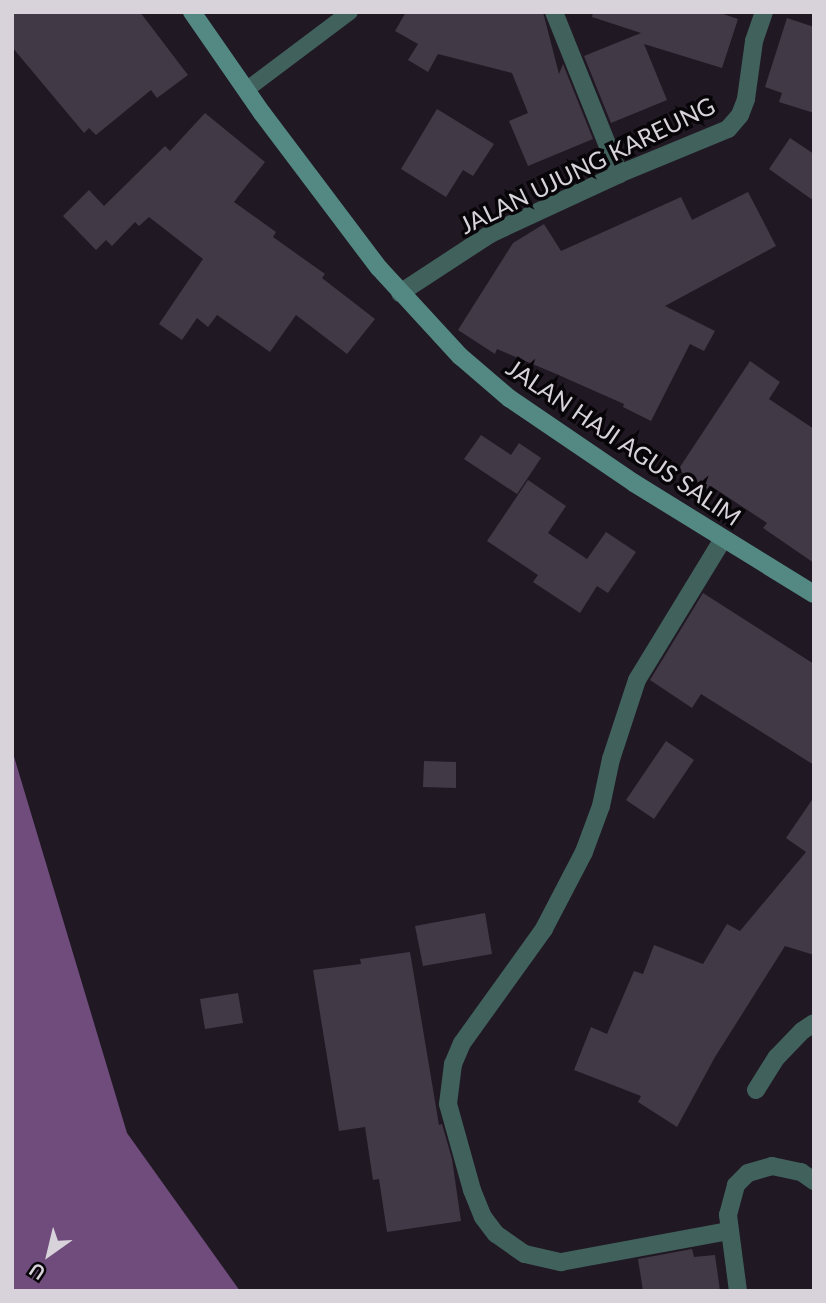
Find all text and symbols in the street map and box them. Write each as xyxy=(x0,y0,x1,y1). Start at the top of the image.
street label: JALAN UJUNG KAREUNG xyxy=(455,91,719,239)
street label: JALAN HAJI AGUS SALIM xyxy=(501,353,747,531)
north arrow xyxy=(14,1219,84,1289)
text: U xyxy=(25,1258,49,1285)

